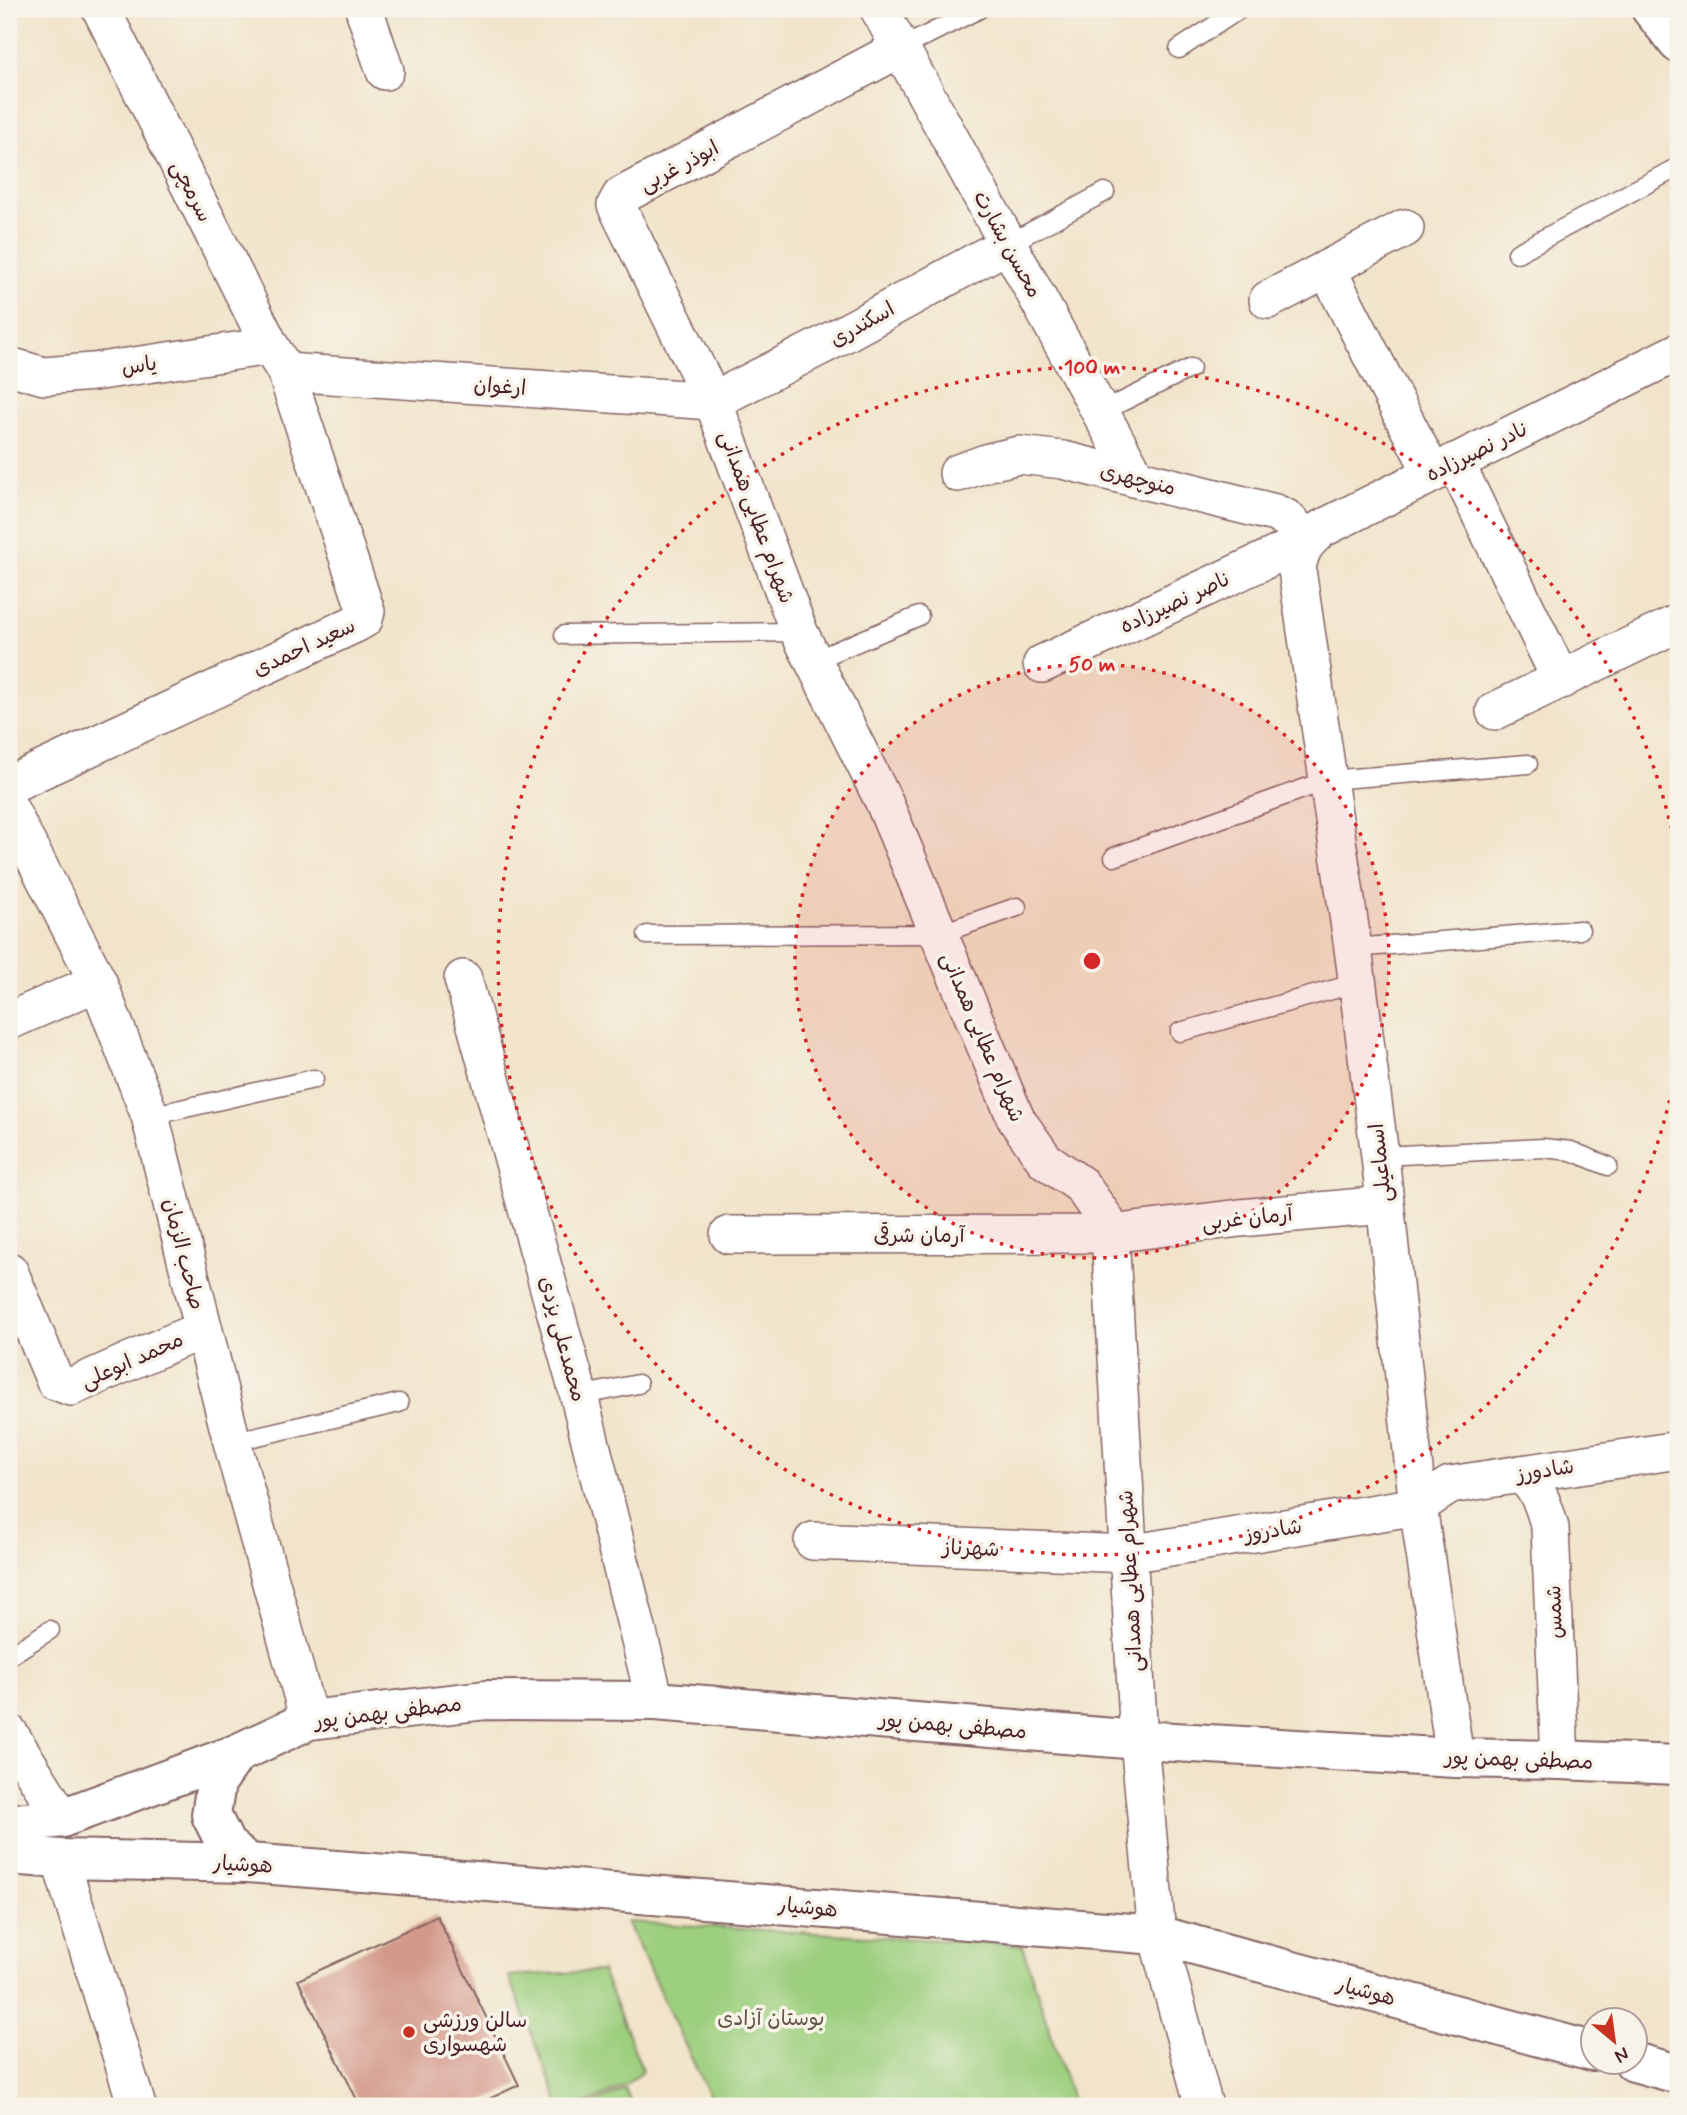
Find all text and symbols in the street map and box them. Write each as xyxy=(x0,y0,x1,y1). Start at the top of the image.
street label: ابوذر غربی xyxy=(635,134,724,199)
street label: سرمچی xyxy=(164,156,218,227)
street label: محسن بشارت xyxy=(966,186,1048,303)
street label: اسکندری xyxy=(825,296,900,354)
street label: یاس xyxy=(120,350,159,382)
text: 100 m xyxy=(1064,354,1120,382)
street label: ارغوان xyxy=(473,371,527,403)
street label: نادر نصیرزاده xyxy=(1421,415,1534,489)
street label: شهرام عطایی همدانی xyxy=(711,427,800,608)
street label: منوچهری xyxy=(1097,457,1178,503)
street label: ناصر نصیرزاده xyxy=(1116,565,1235,641)
street label: سعید احمدی xyxy=(249,612,360,684)
text: 50 m xyxy=(1069,651,1116,679)
street label: شهرام عطایی همدانی xyxy=(933,948,1031,1127)
centre of rings xyxy=(1080,949,1104,973)
street label: اسماعیلی xyxy=(1363,1122,1399,1204)
street label: صاحب الزمان xyxy=(156,1196,210,1313)
street label: آرمان غربی xyxy=(1200,1200,1295,1238)
street label: آرمان شرقی xyxy=(873,1222,965,1250)
street label: محمدعلی یزدی xyxy=(532,1273,592,1405)
street label: محمد ابوعلی xyxy=(77,1326,188,1396)
street label: شادورز xyxy=(1512,1453,1576,1490)
street label: شهرام عطایی همدانی xyxy=(1112,1489,1151,1673)
street label: شادروز xyxy=(1240,1513,1304,1550)
street label: شهرناز xyxy=(940,1534,1000,1564)
street label: شمس xyxy=(1540,1585,1570,1639)
street label: مصطفی بهمن پور xyxy=(311,1690,463,1736)
street label: مصطفی بهمن پور xyxy=(876,1705,1028,1746)
street label: مصطفی بهمن پور xyxy=(1442,1743,1594,1777)
street label: هوشیار xyxy=(211,1849,274,1881)
street label: هوشیار xyxy=(776,1891,839,1925)
street label: هوشیار xyxy=(1332,1970,1398,2013)
park label: بوستان آزادی xyxy=(717,2005,825,2033)
place label: سالن ورزشی شهسواری xyxy=(423,2007,527,2059)
north arrow xyxy=(1578,2007,1648,2076)
marker: سالن ورزشی شهسواری xyxy=(401,2024,417,2040)
text: N xyxy=(1610,2041,1633,2069)

